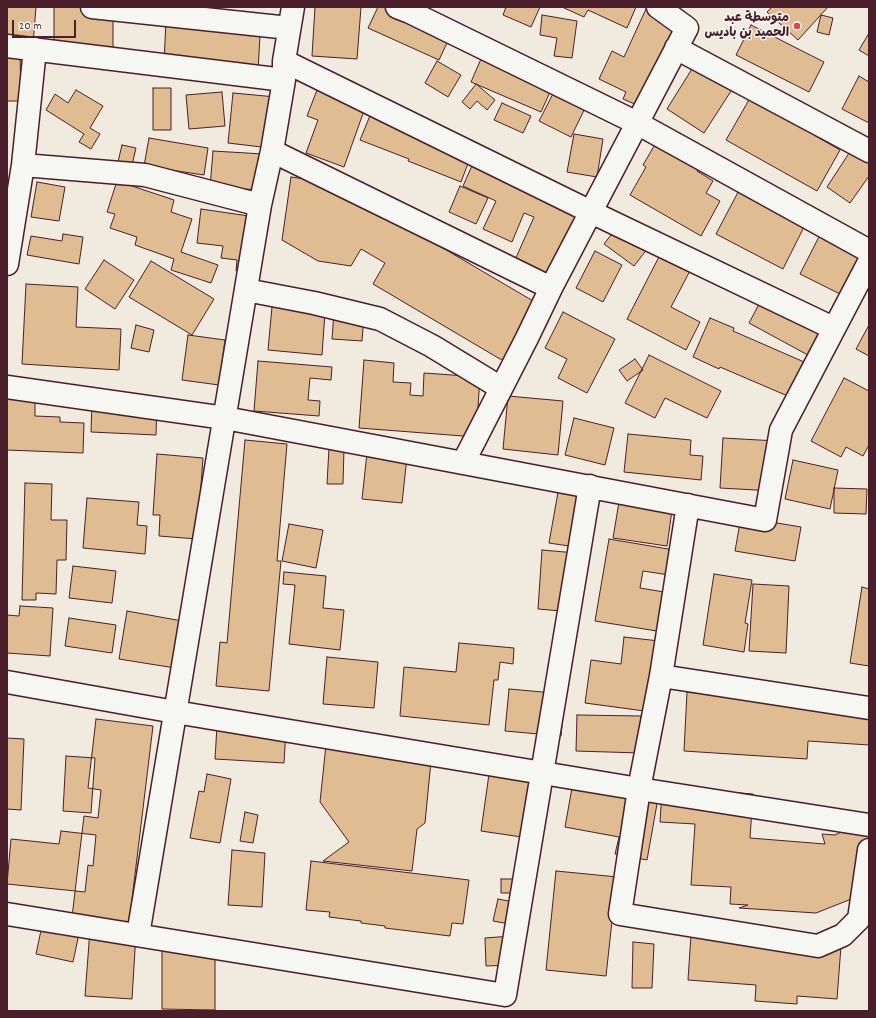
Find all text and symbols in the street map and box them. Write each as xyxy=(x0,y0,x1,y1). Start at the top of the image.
place label: متوسطة عبد الحميد بن باديس xyxy=(705,11,789,42)
scale bar xyxy=(14,12,78,38)
text: 20 m xyxy=(19,18,42,35)
marker: متوسطة عبد الحميد بن باديس xyxy=(792,21,802,31)

